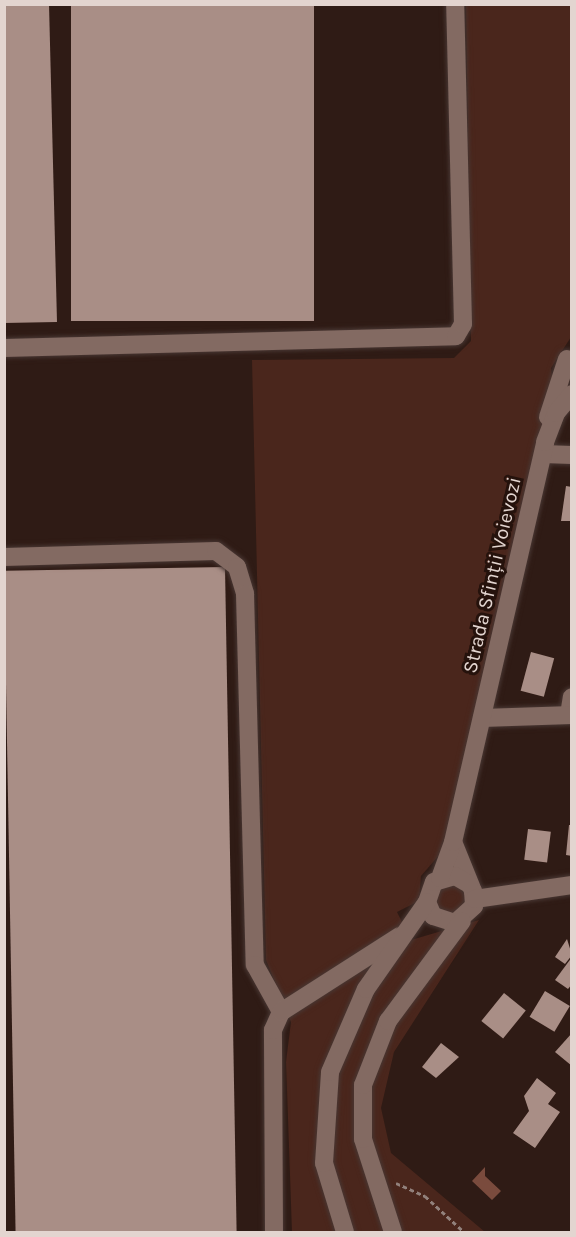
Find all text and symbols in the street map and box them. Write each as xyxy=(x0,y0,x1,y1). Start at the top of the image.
street label: Strada Sfinții Voievozi xyxy=(458,474,526,676)

